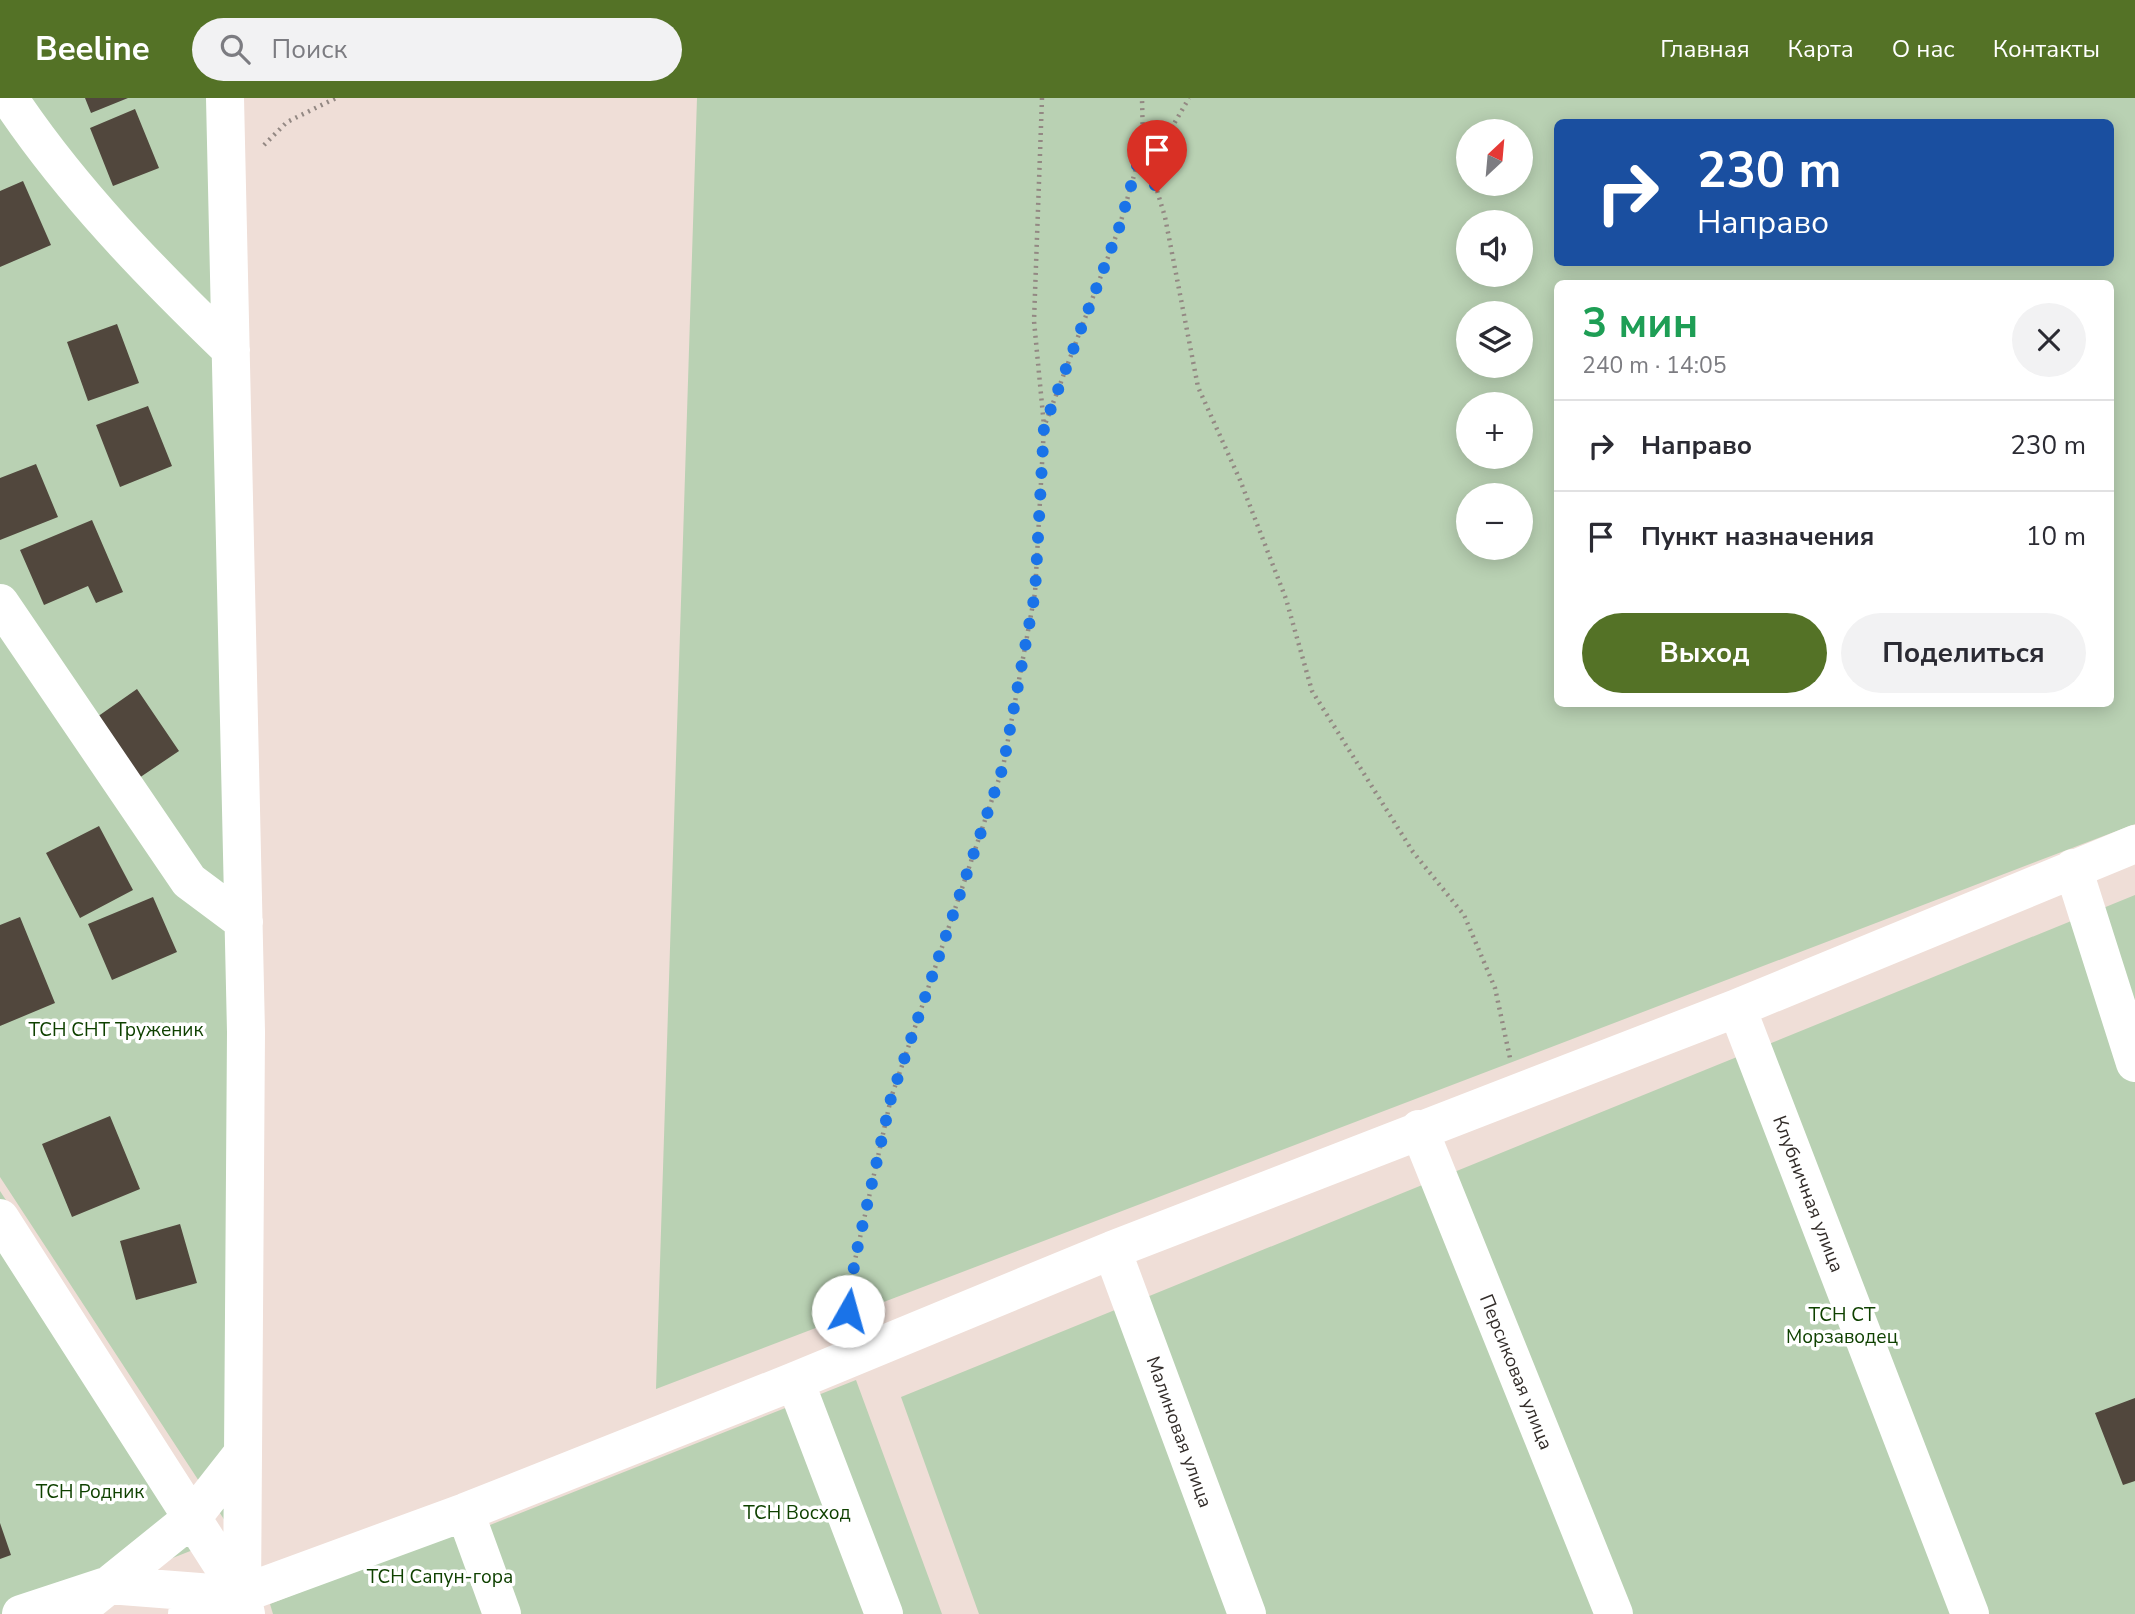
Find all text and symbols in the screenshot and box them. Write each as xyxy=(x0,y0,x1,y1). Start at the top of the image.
search box xyxy=(192,18,682,81)
text: Beeline xyxy=(35,27,150,72)
icon: search xyxy=(216,30,254,68)
text: Поиск xyxy=(272,32,347,67)
text: Главная xyxy=(1660,33,1750,65)
text: Карта xyxy=(1788,33,1854,65)
text: О нас xyxy=(1892,33,1955,65)
text: Контакты xyxy=(1993,33,2100,65)
north arrow xyxy=(1456,119,1533,196)
map controls xyxy=(1456,119,1533,560)
pin xyxy=(1127,120,1187,192)
icon: arrive xyxy=(1138,131,1176,169)
text: 230 m xyxy=(1697,137,1841,204)
icon: right xyxy=(1582,147,1673,238)
text: Направо xyxy=(1697,201,1829,244)
button: sound xyxy=(1456,210,1533,287)
text: 3 мин xyxy=(1582,295,1698,352)
button: layers xyxy=(1456,301,1533,378)
button: close xyxy=(2012,303,2086,377)
text: 240 m · 14:05 xyxy=(1582,350,1727,381)
button: + xyxy=(1456,392,1533,469)
icon: right xyxy=(1582,427,1620,465)
text: Направо xyxy=(1641,428,1752,463)
text: 230 m xyxy=(2010,428,2086,463)
button: − xyxy=(1456,483,1533,560)
icon: arrive xyxy=(1582,518,1620,556)
text: Пункт назначения xyxy=(1641,519,1874,554)
text: 10 m xyxy=(2026,519,2086,554)
button: Выход xyxy=(1582,613,1827,693)
button: Поделиться xyxy=(1841,613,2086,693)
park label: ТСН СНТ Труженик xyxy=(29,1017,203,1043)
street label: Клубничная улица xyxy=(1766,1112,1850,1276)
position arrow xyxy=(811,1274,885,1348)
street label: Персиковая улица xyxy=(1473,1290,1559,1454)
park label: ТСН СТ Морзаводец xyxy=(1786,1302,1898,1350)
street label: Малиновая улица xyxy=(1140,1353,1218,1511)
park label: ТСН Родник xyxy=(36,1479,144,1505)
park label: ТСН Восход xyxy=(743,1500,851,1526)
park label: ТСН Сапун-гора xyxy=(367,1564,513,1590)

